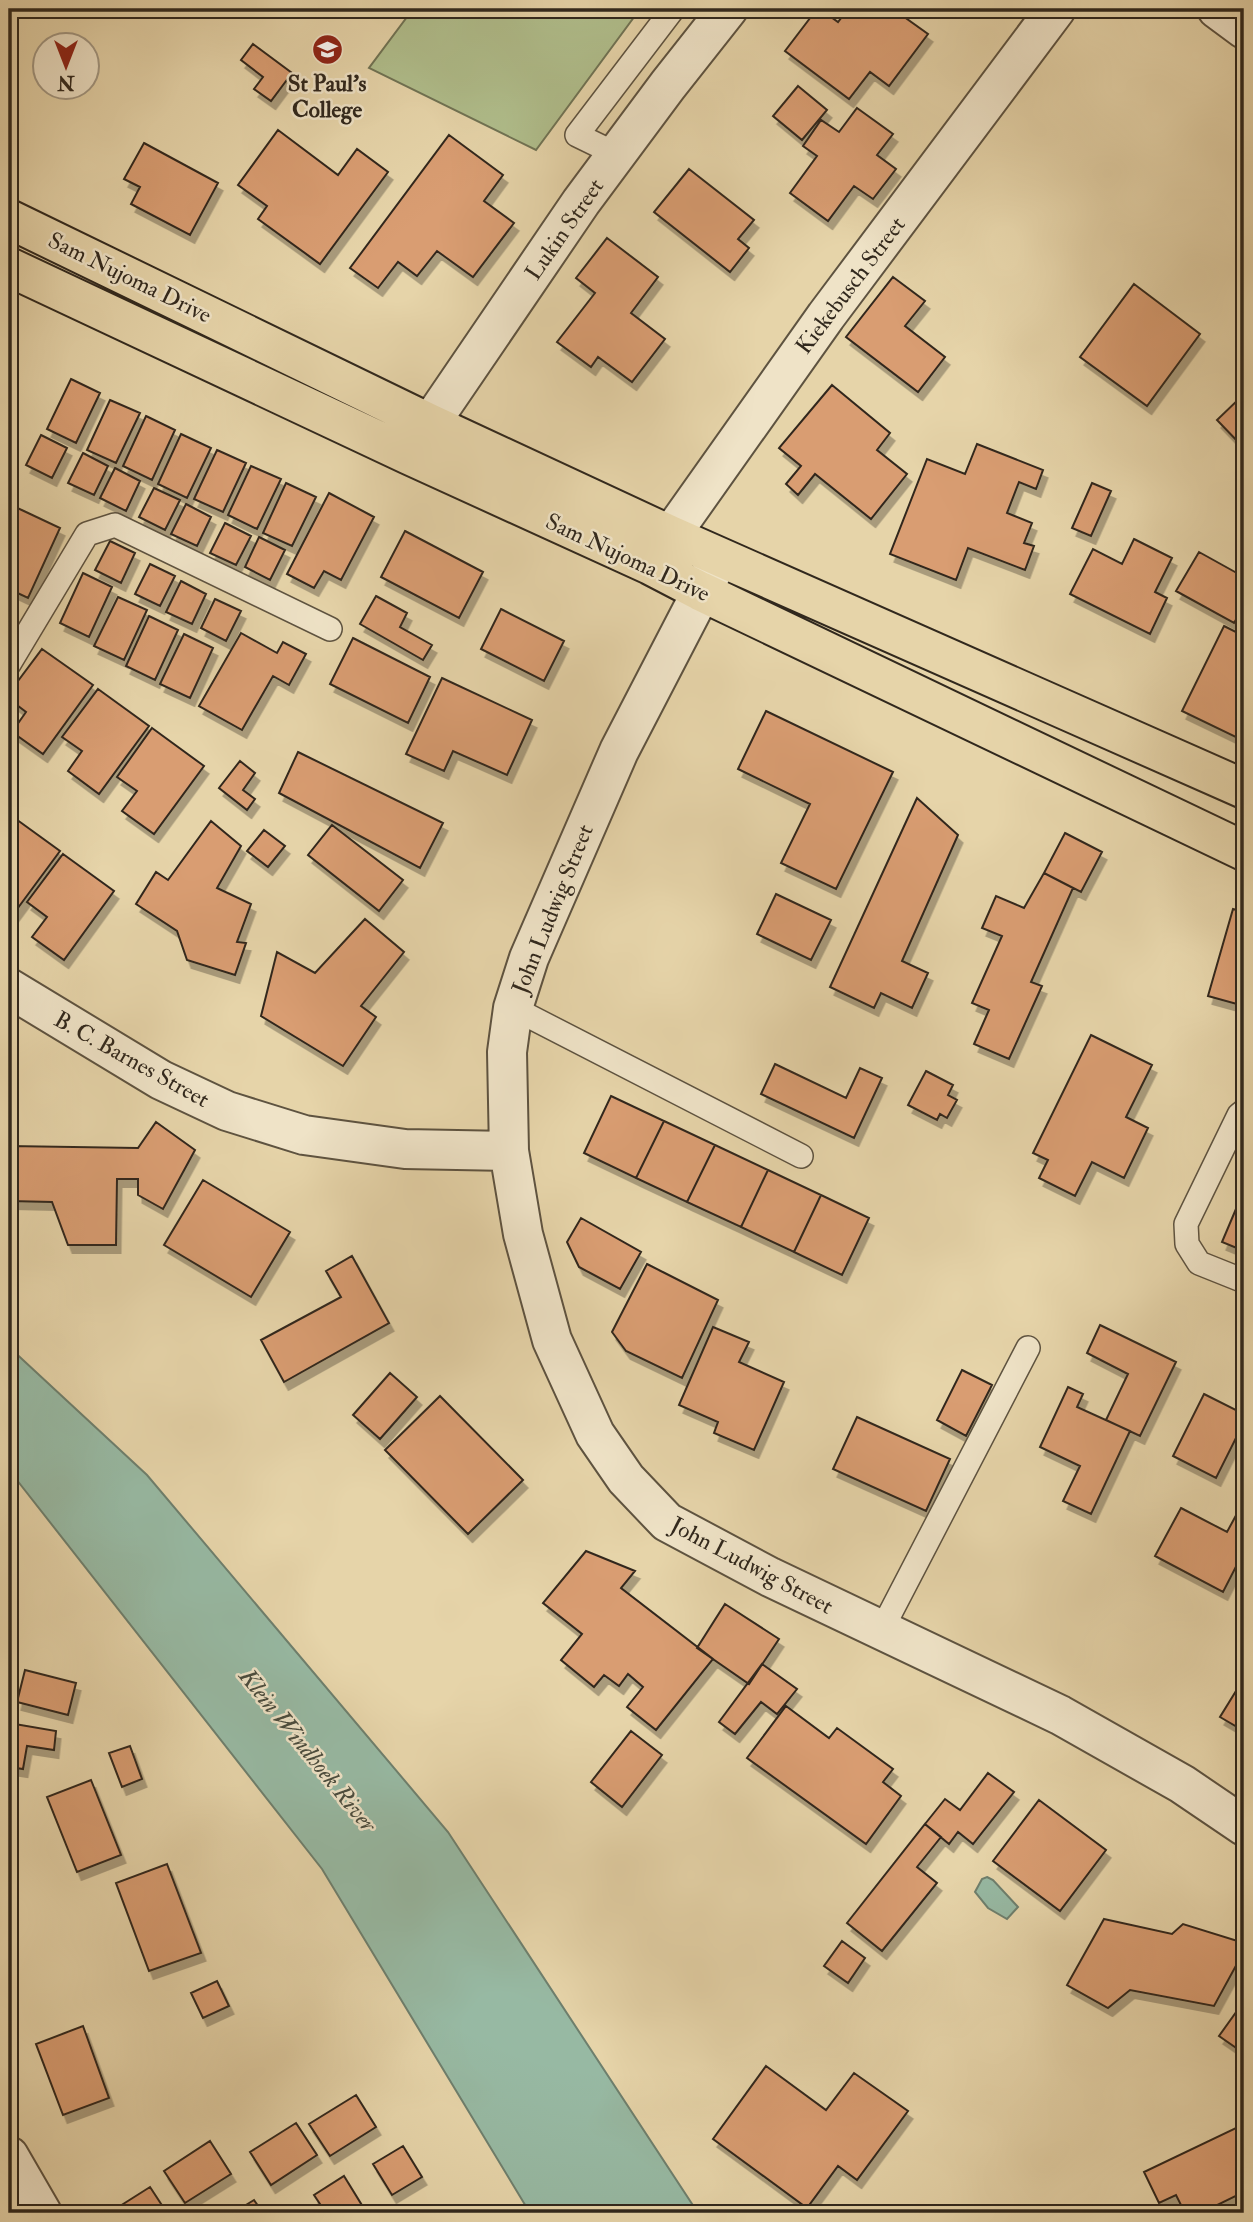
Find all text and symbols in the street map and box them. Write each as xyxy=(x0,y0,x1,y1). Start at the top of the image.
north arrow xyxy=(32,32,102,102)
school or university icon: St Paul's College xyxy=(310,32,344,66)
place label: St Paul's College xyxy=(288,69,366,125)
text: N xyxy=(57,70,76,94)
street label: Lukin Street xyxy=(519,173,610,286)
street label: Kiekebusch Street xyxy=(789,211,912,360)
street label: Sam Nujoma Drive xyxy=(43,225,217,330)
street label: Sam Nujoma Drive xyxy=(541,507,715,608)
street label: John Ludwig Street xyxy=(505,820,600,999)
street label: B. C. Barnes Street xyxy=(49,1005,214,1114)
street label: John Ludwig Street xyxy=(664,1510,838,1621)
water label: Klein Windhoek River xyxy=(231,1661,384,1839)

